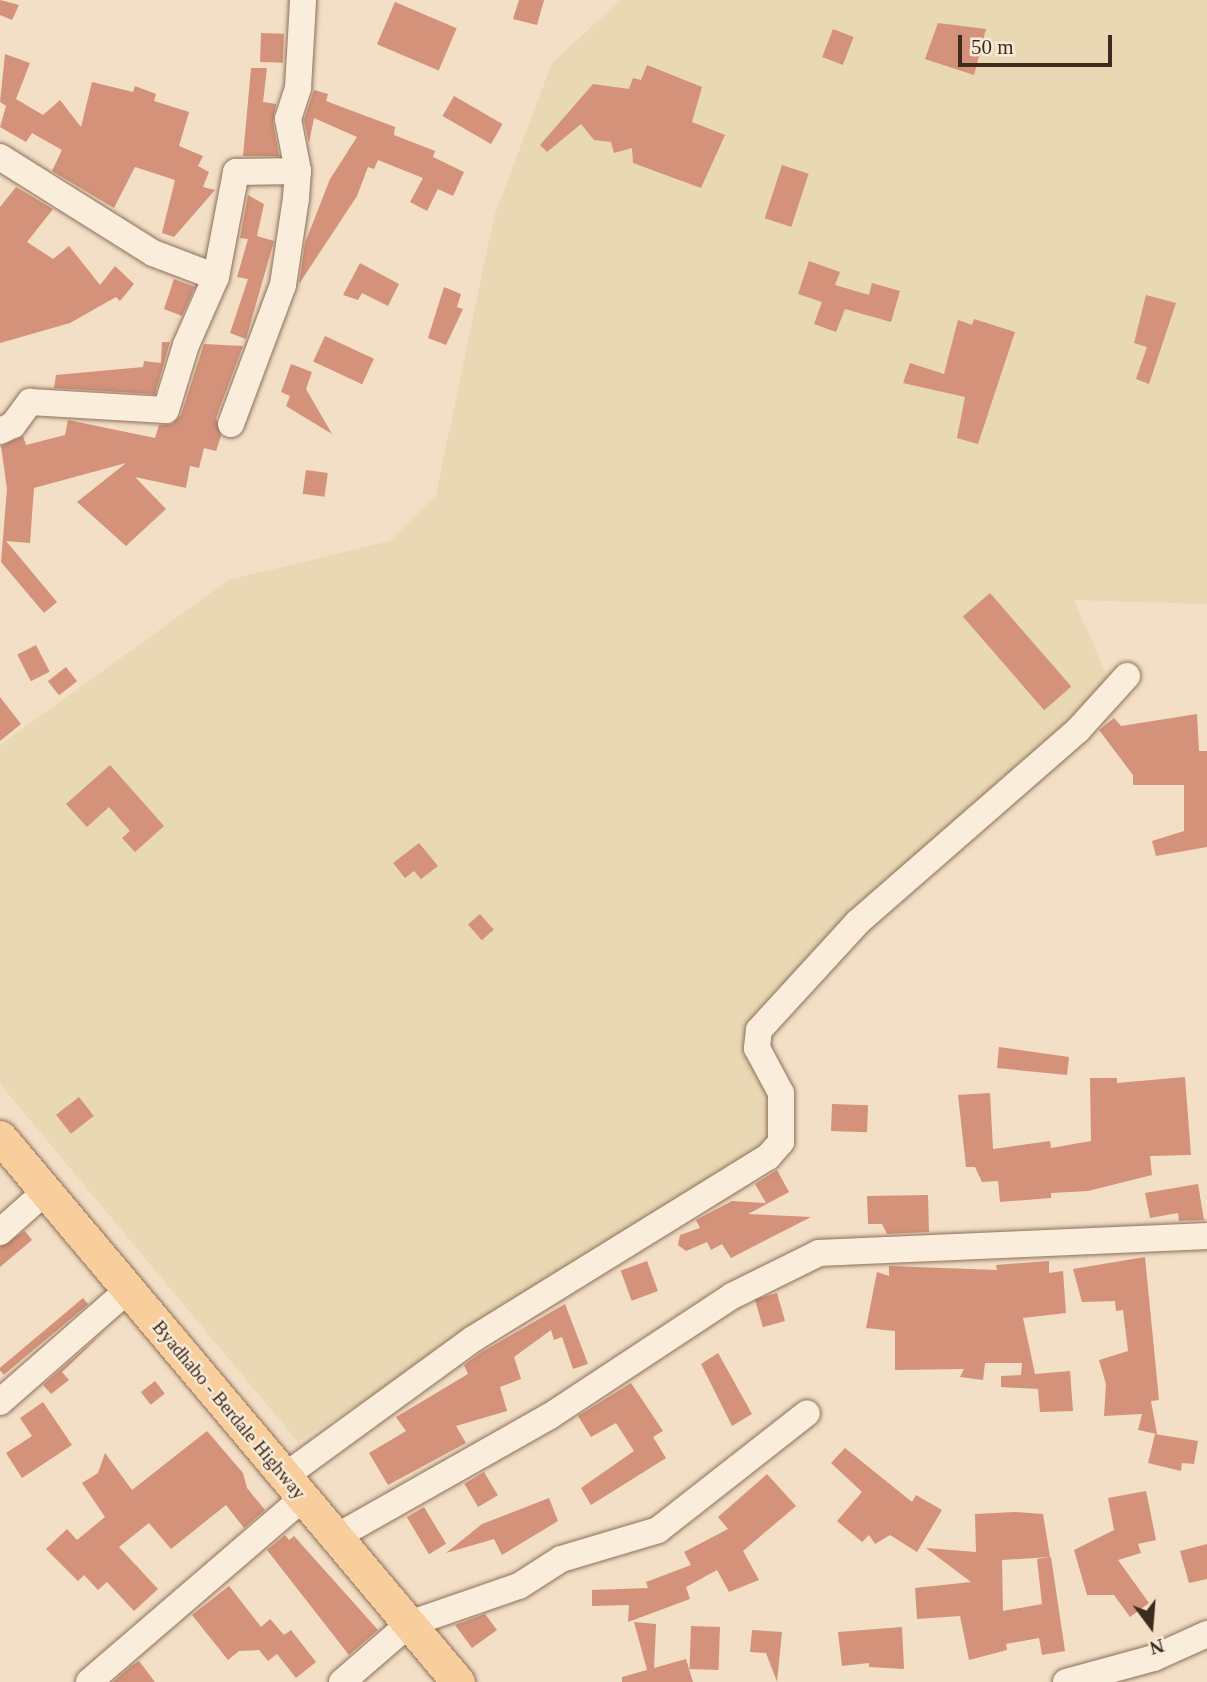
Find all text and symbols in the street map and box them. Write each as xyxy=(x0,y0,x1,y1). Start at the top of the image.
scale bar xyxy=(962,21,1116,65)
text: 50 m xyxy=(971,35,1014,59)
street label: Byadhabo - Berdale Highway xyxy=(148,1316,310,1504)
north arrow xyxy=(1116,1591,1186,1661)
text: N xyxy=(1147,1635,1166,1659)

